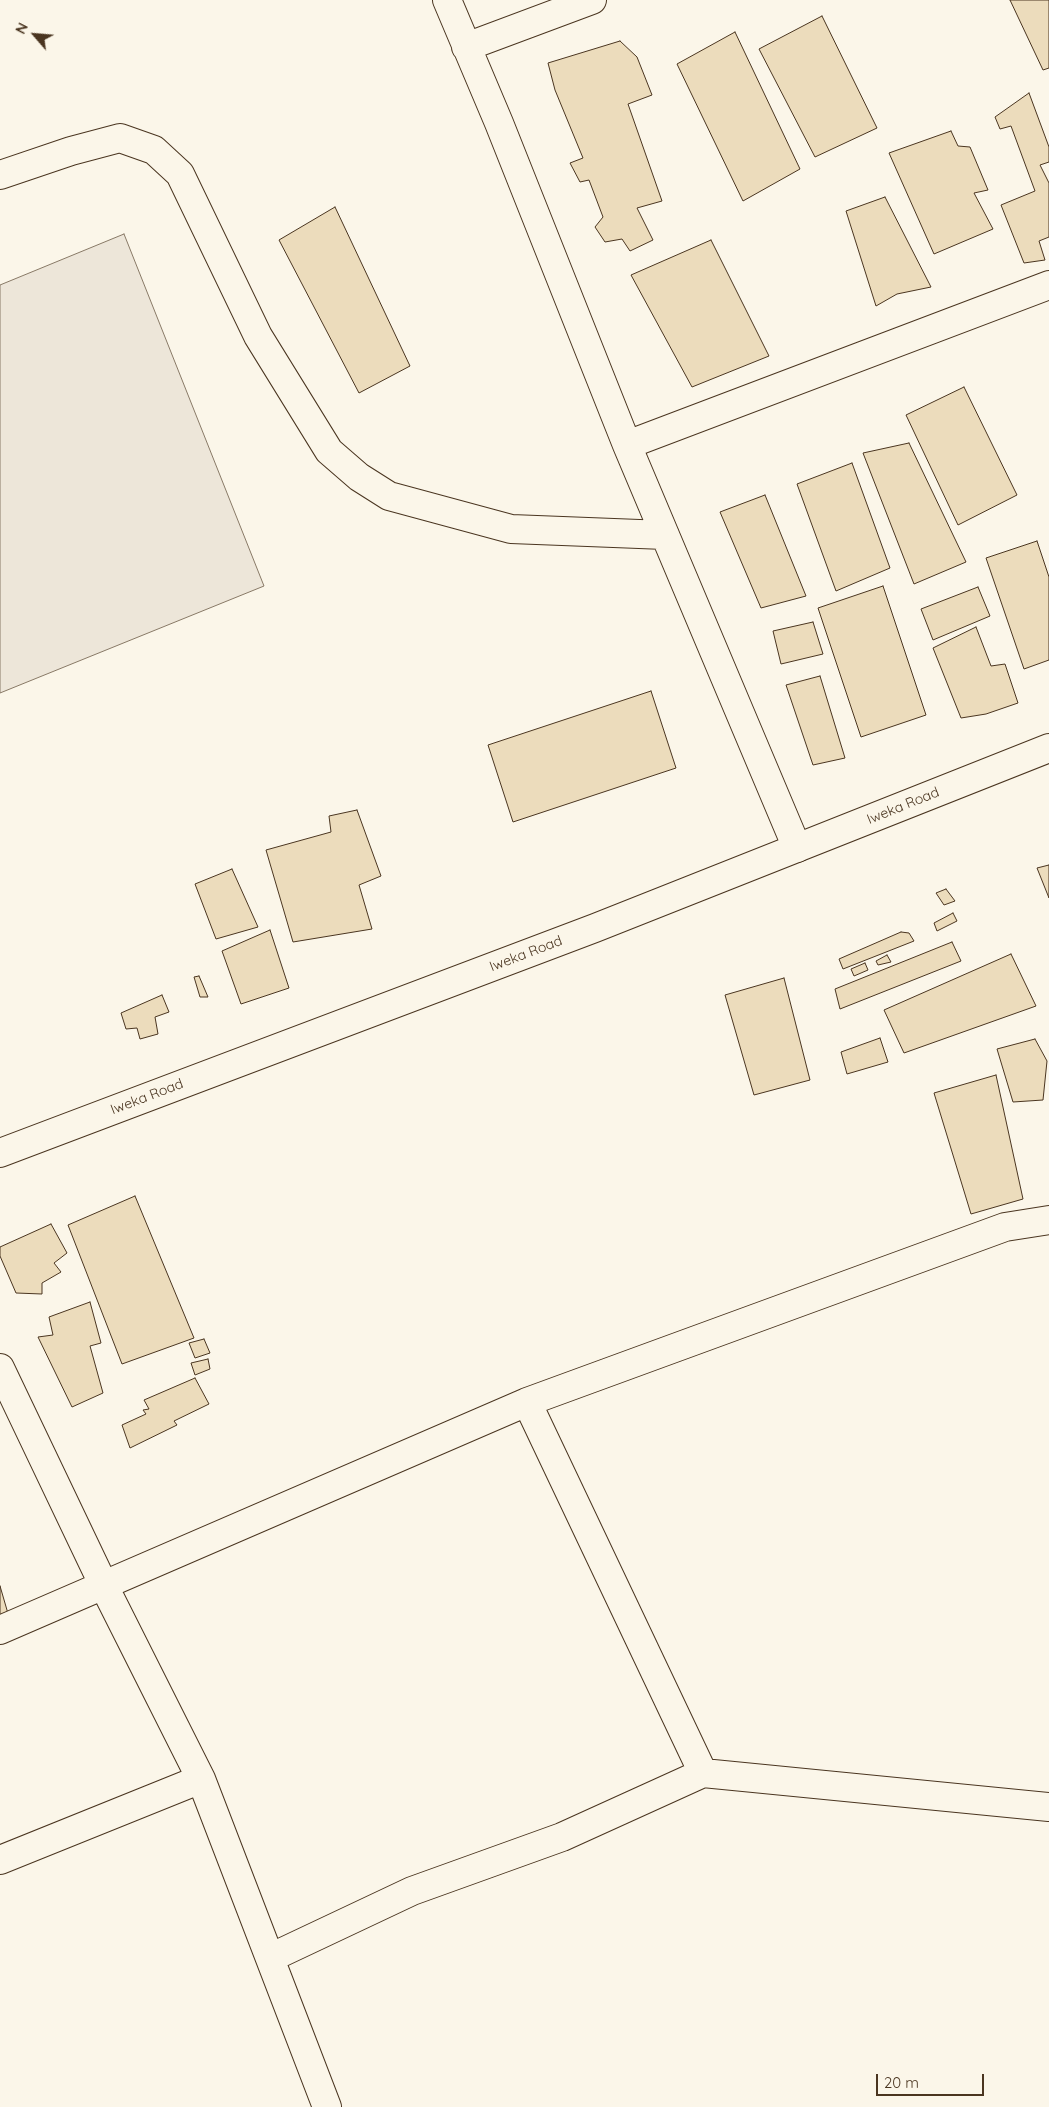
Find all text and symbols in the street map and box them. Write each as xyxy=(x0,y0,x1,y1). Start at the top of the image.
north arrow xyxy=(10,10,60,60)
text: N xyxy=(11,20,32,37)
street label: Iweka Road xyxy=(864,784,942,828)
street label: Iweka Road xyxy=(487,932,565,976)
street label: Iweka Road xyxy=(108,1075,186,1119)
scale bar xyxy=(879,2064,986,2096)
text: 20 m xyxy=(884,2073,919,2092)

